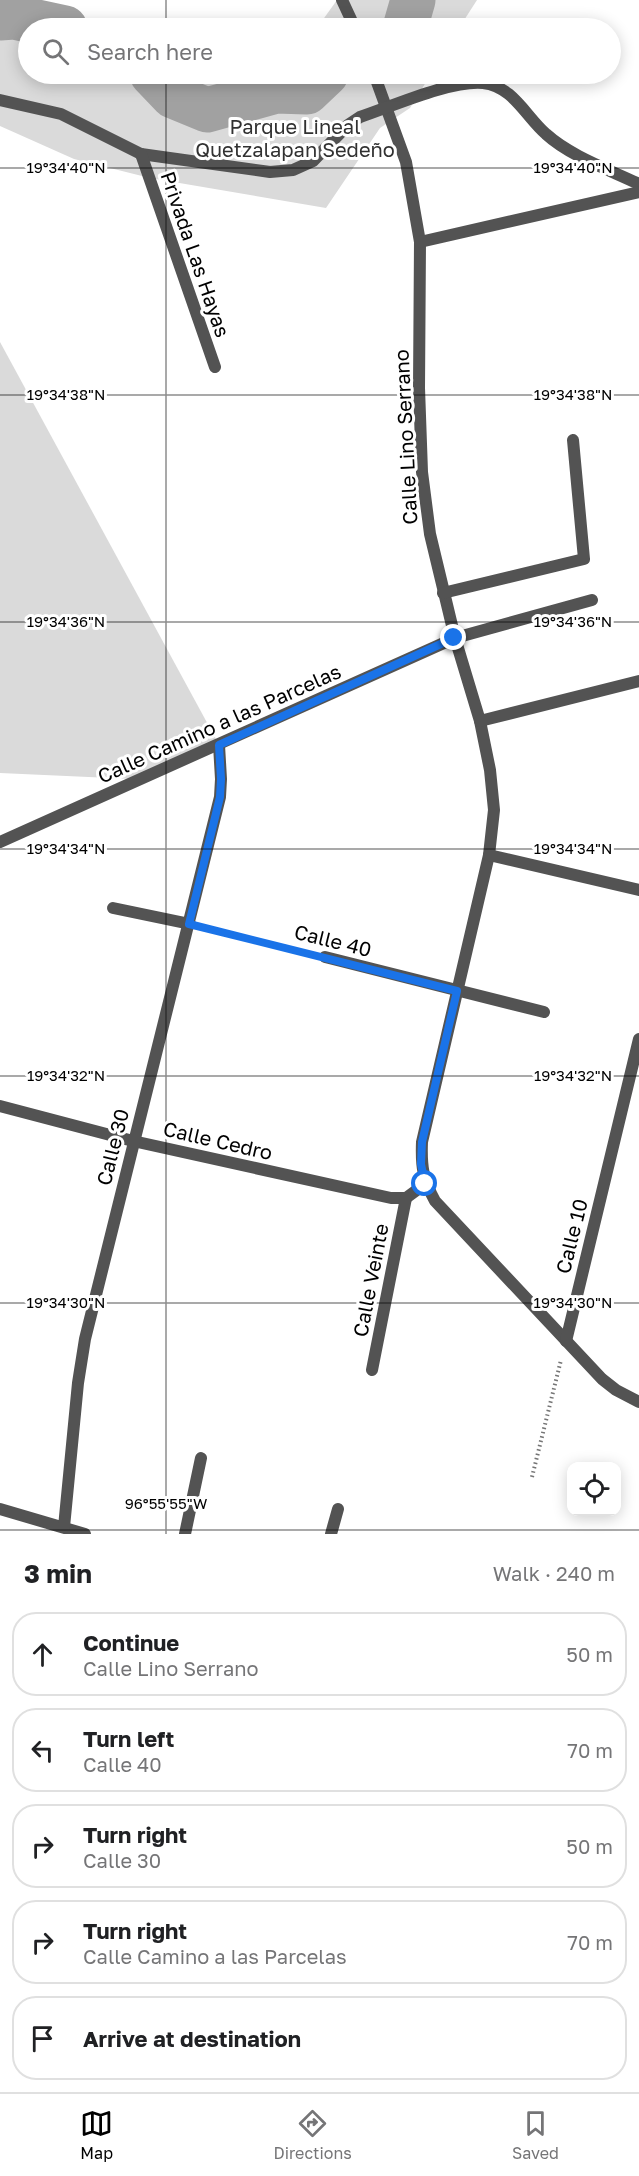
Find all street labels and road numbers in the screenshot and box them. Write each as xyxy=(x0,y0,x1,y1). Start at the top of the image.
street label: Privada Las Hayas xyxy=(156,168,236,340)
street label: Calle Lino Serrano xyxy=(388,349,422,525)
street label: Calle Camino a las Parcelas xyxy=(94,658,344,788)
street label: Calle 40 xyxy=(292,919,374,961)
street label: Calle 30 xyxy=(91,1106,133,1188)
street label: Calle Cedro xyxy=(161,1116,275,1164)
street label: Calle 10 xyxy=(550,1196,592,1276)
street label: Calle Veinte xyxy=(347,1221,393,1339)

